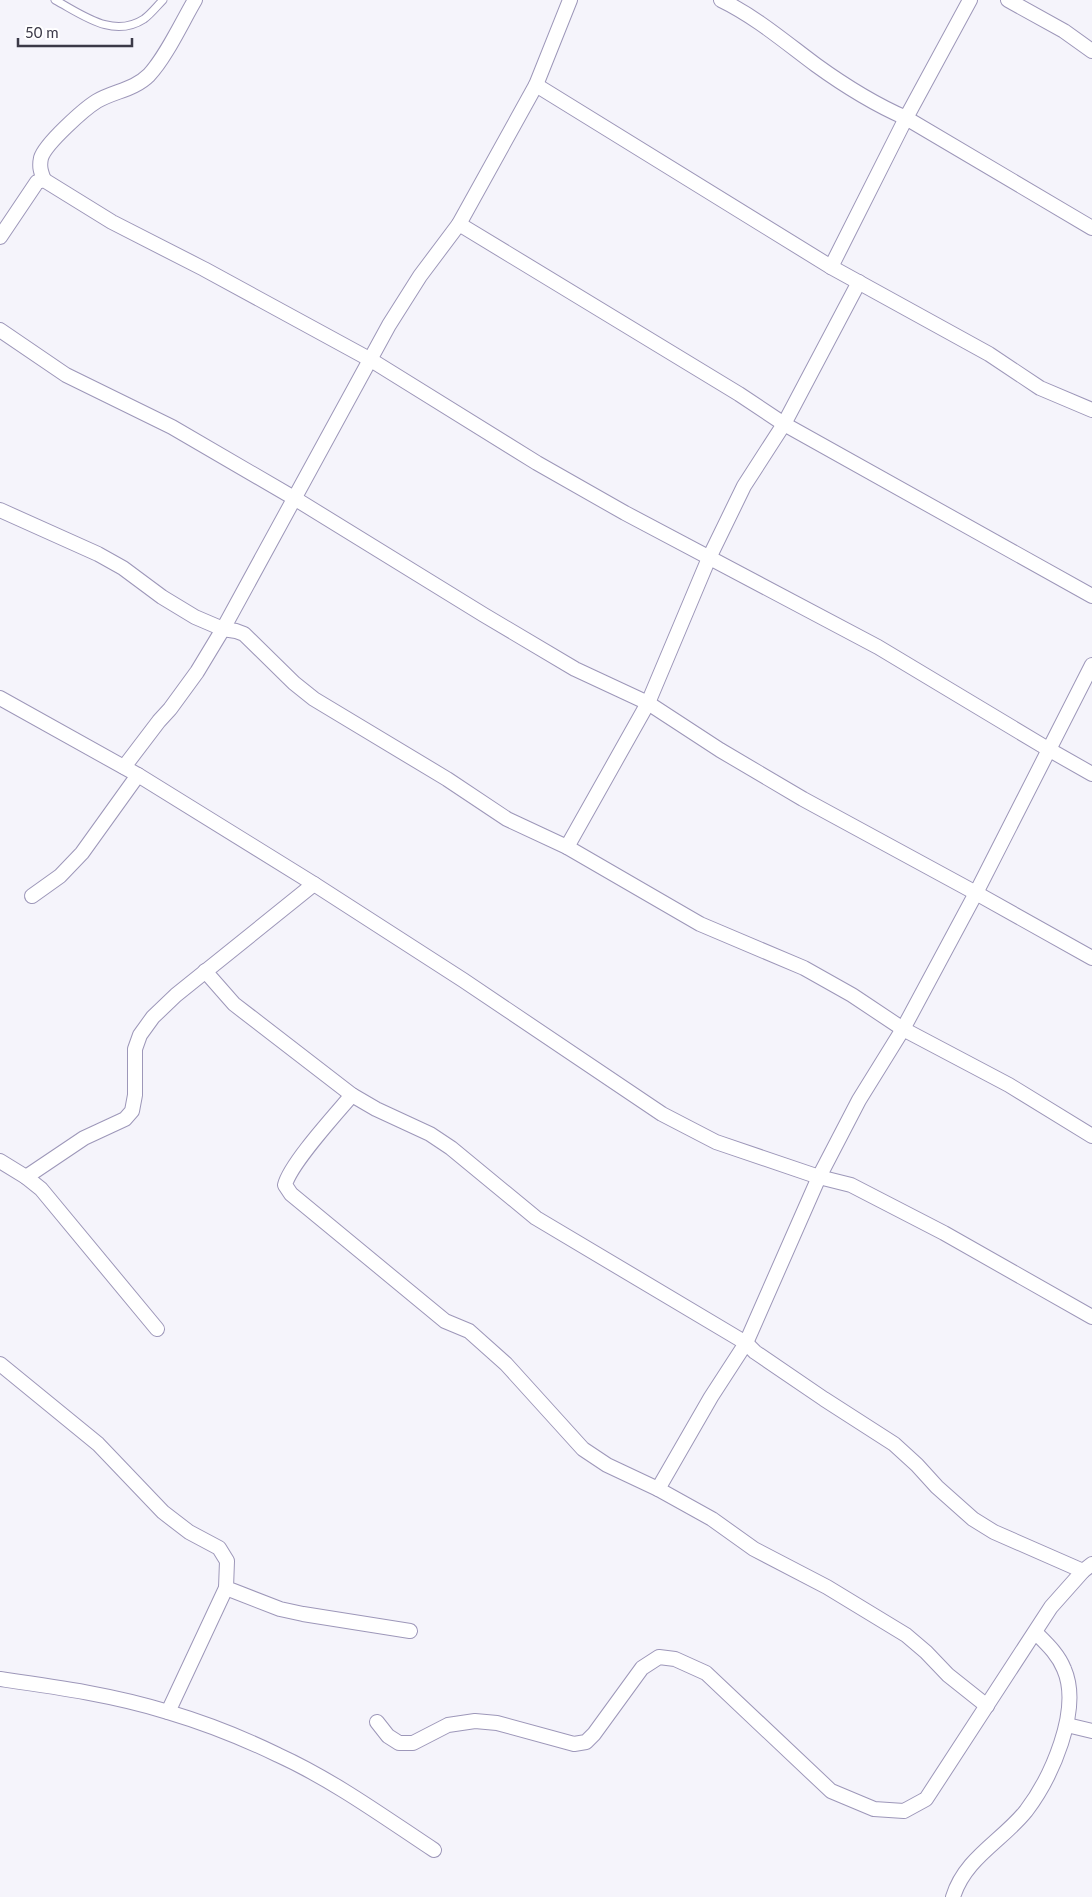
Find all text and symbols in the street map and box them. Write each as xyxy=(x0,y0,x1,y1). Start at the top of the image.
scale bar xyxy=(18,15,131,47)
text: 50 m xyxy=(25,23,59,41)

